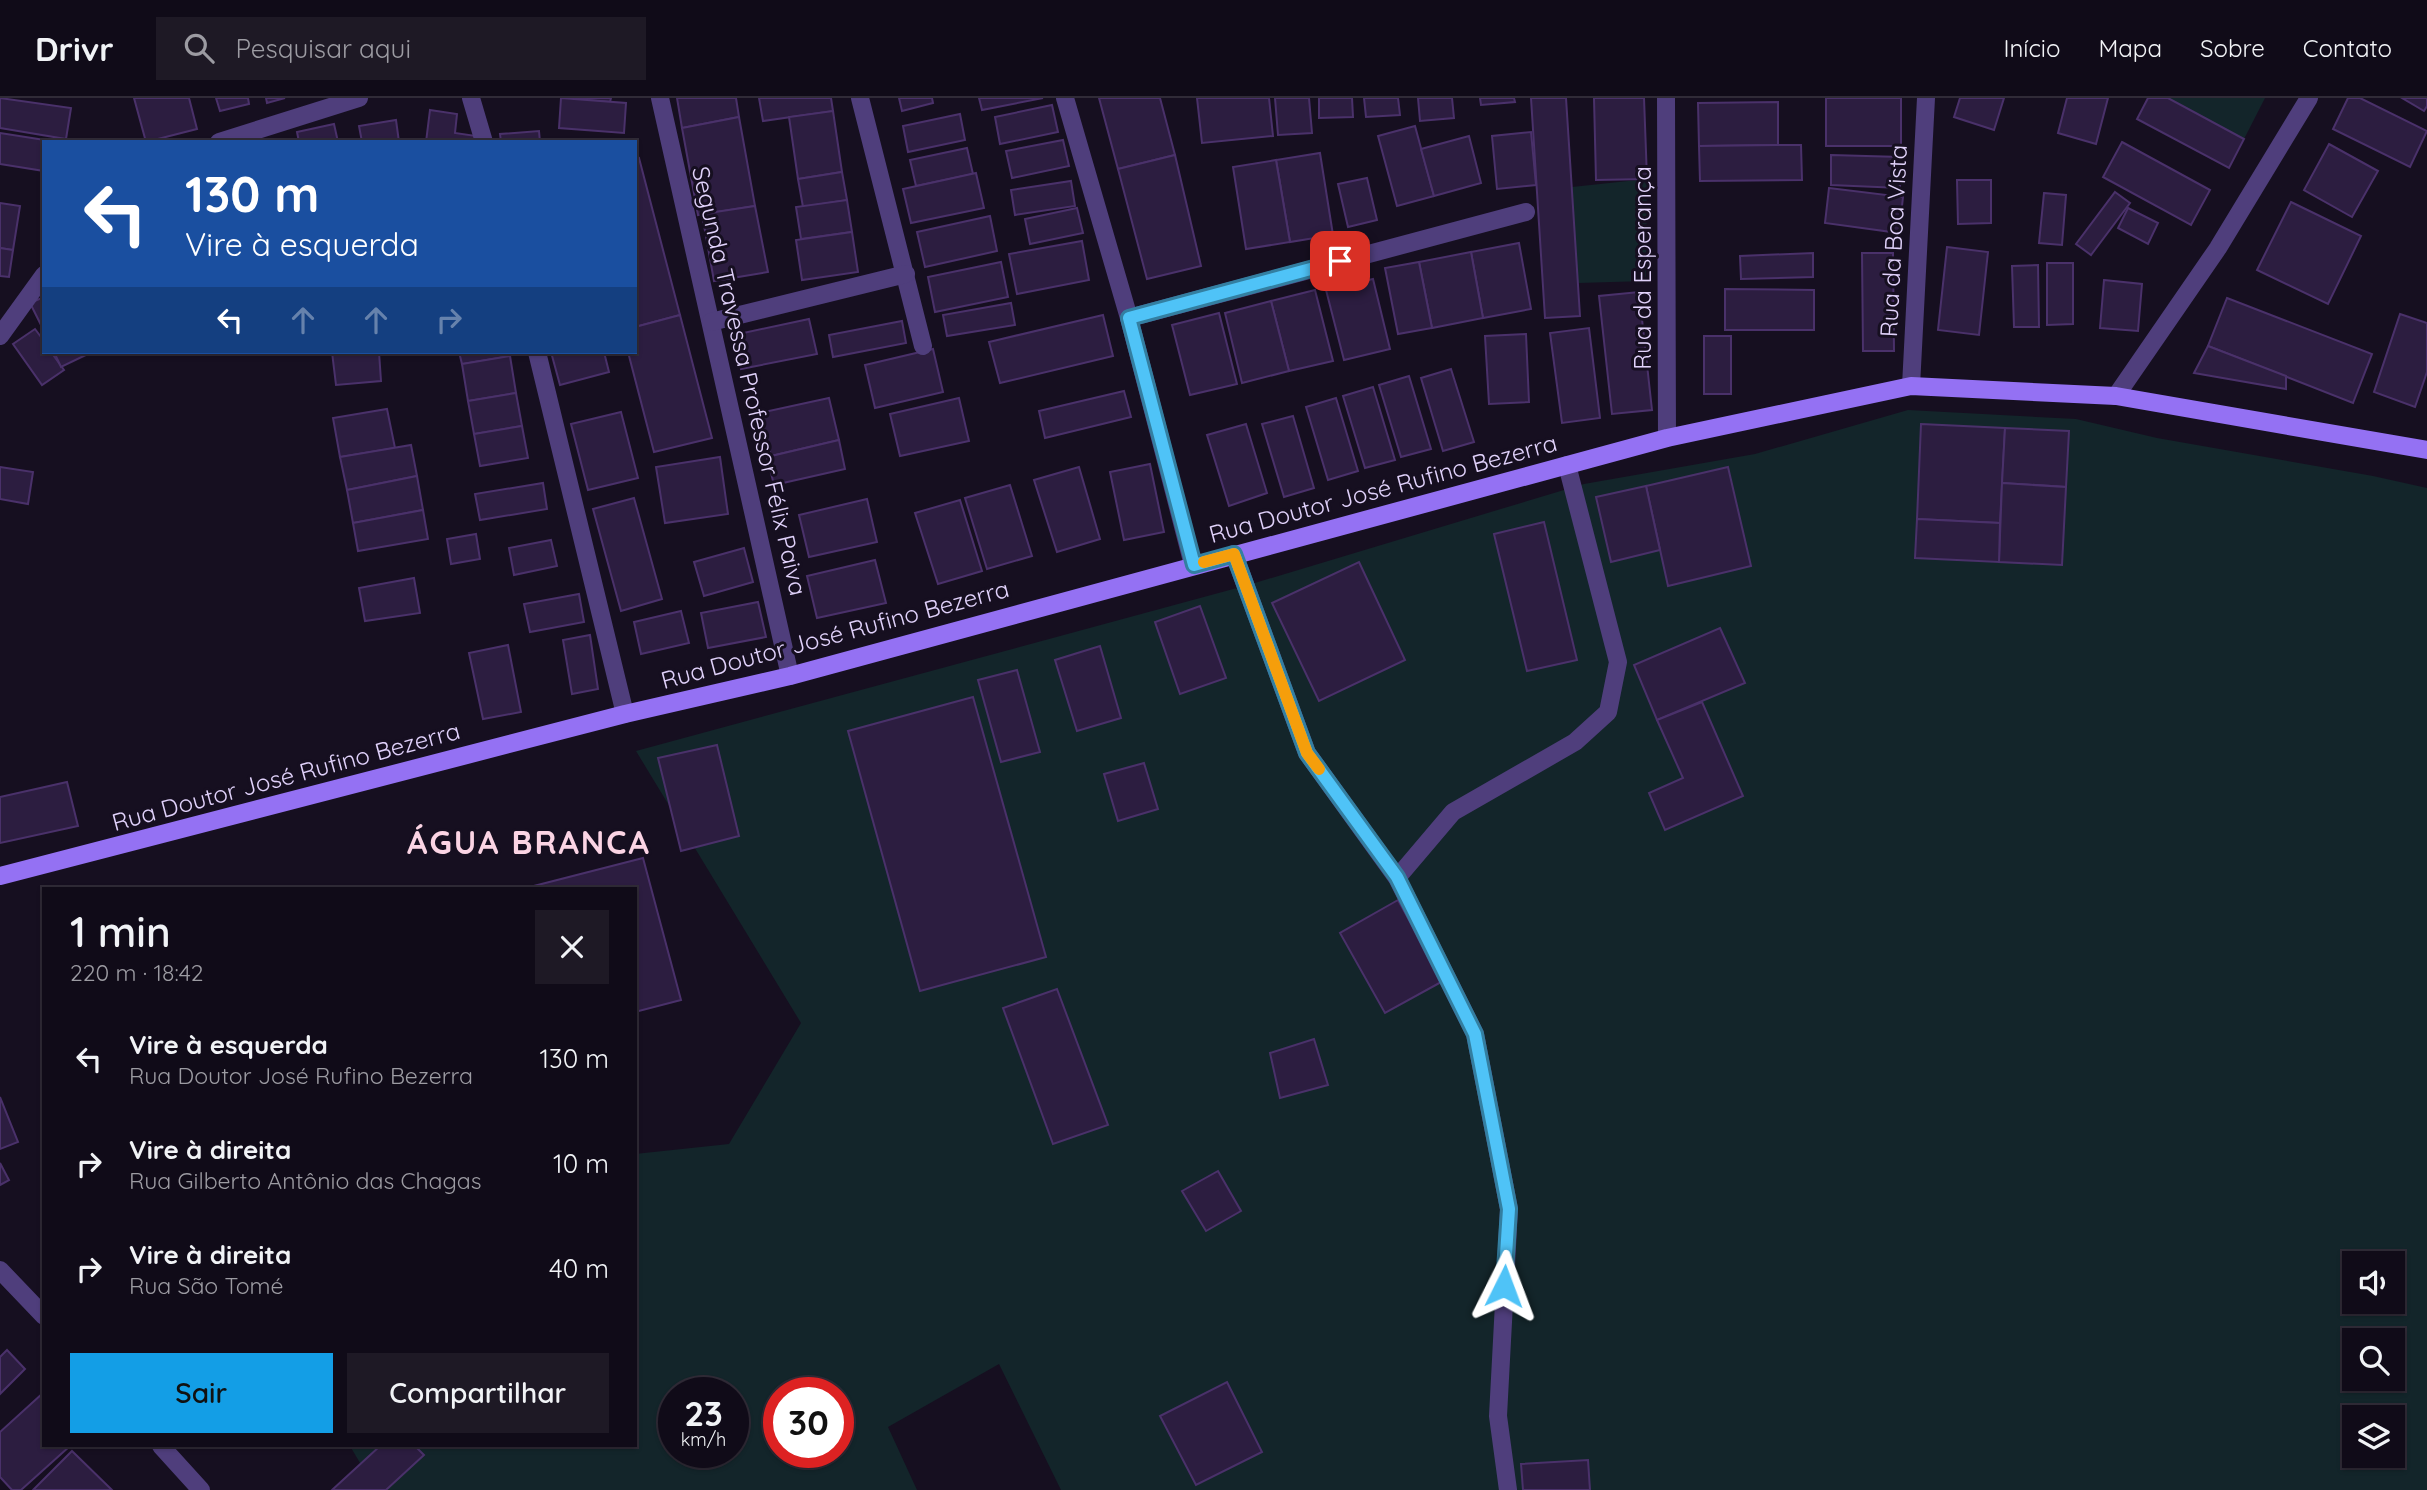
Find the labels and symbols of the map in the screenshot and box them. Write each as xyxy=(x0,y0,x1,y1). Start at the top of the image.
street label: Rua da Boa Vista xyxy=(1873,144,1913,338)
street label: Segunda Travessa Professor Félix Paiva xyxy=(686,163,814,598)
street label: Rua da Esperança xyxy=(1627,166,1657,370)
pin xyxy=(1310,231,1370,291)
street label: Rua Doutor José Rufino Bezerra xyxy=(1205,427,1560,549)
street label: Rua Doutor José Rufino Bezerra xyxy=(657,573,1012,695)
street label: Rua Doutor José Rufino Bezerra xyxy=(108,715,463,837)
district label: ÁGUA BRANCA xyxy=(407,822,651,862)
position arrow xyxy=(1467,1249,1541,1323)
speed limit sign: 30 xyxy=(763,1377,854,1468)

